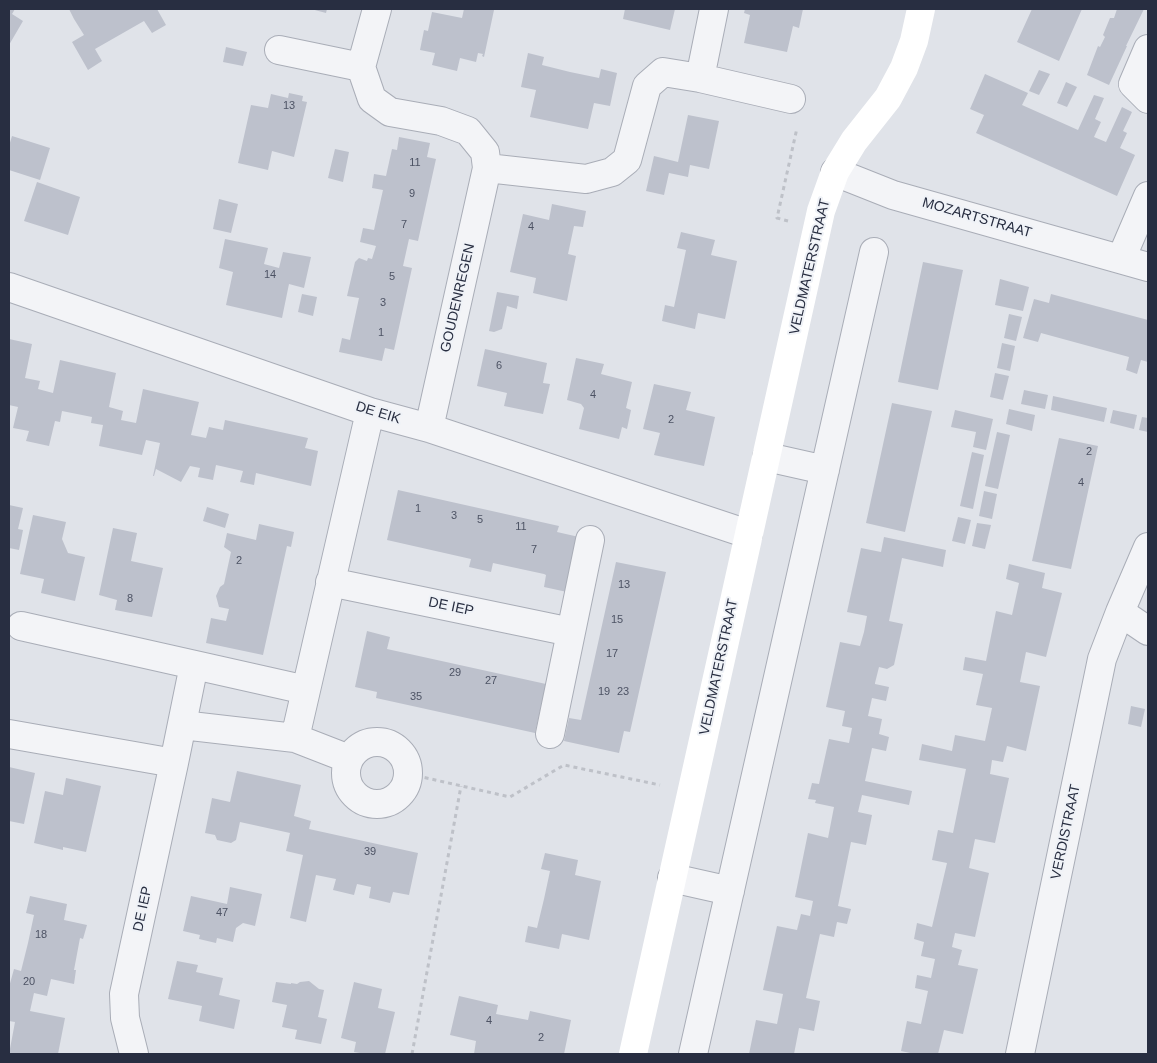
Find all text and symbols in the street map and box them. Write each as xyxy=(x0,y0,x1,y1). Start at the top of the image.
house number: 13 xyxy=(283,99,295,113)
house number: 11 xyxy=(409,156,421,170)
house number: 9 xyxy=(409,187,415,201)
street label: MOZARTSTRAAT xyxy=(920,194,1034,242)
street label: VELDMATERSTRAAT xyxy=(786,198,834,336)
house number: 7 xyxy=(401,218,407,232)
house number: 4 xyxy=(528,220,534,234)
street label: GOUDENREGEN xyxy=(437,242,479,354)
house number: 14 xyxy=(264,268,276,282)
house number: 5 xyxy=(389,270,395,284)
house number: 3 xyxy=(380,296,386,310)
house number: 1 xyxy=(378,326,384,340)
house number: 6 xyxy=(496,359,502,373)
house number: 4 xyxy=(590,388,596,402)
street label: DE EIK xyxy=(354,398,402,428)
house number: 2 xyxy=(668,413,674,427)
house number: 2 xyxy=(1086,445,1092,459)
house number: 4 xyxy=(1078,476,1084,490)
house number: 1 xyxy=(415,502,421,516)
house number: 3 xyxy=(451,509,457,523)
house number: 5 xyxy=(477,513,483,527)
house number: 11 xyxy=(515,520,527,534)
house number: 7 xyxy=(531,543,537,557)
house number: 2 xyxy=(236,554,242,568)
house number: 13 xyxy=(618,578,630,592)
house number: 8 xyxy=(127,592,133,606)
street label: DE IEP xyxy=(427,594,475,620)
street label: VELDMATERSTRAAT xyxy=(696,597,742,737)
house number: 15 xyxy=(611,613,623,627)
house number: 17 xyxy=(606,647,618,661)
house number: 29 xyxy=(449,666,461,680)
house number: 27 xyxy=(485,674,497,688)
house number: 19 xyxy=(598,685,610,699)
house number: 23 xyxy=(617,685,629,699)
house number: 35 xyxy=(410,690,422,704)
street label: VERDISTRAAT xyxy=(1048,783,1084,881)
house number: 39 xyxy=(364,845,376,859)
street label: DE IEP xyxy=(130,885,156,933)
house number: 47 xyxy=(216,906,228,920)
house number: 18 xyxy=(35,928,47,942)
house number: 20 xyxy=(23,975,35,989)
house number: 4 xyxy=(486,1014,492,1028)
house number: 2 xyxy=(538,1031,544,1045)

